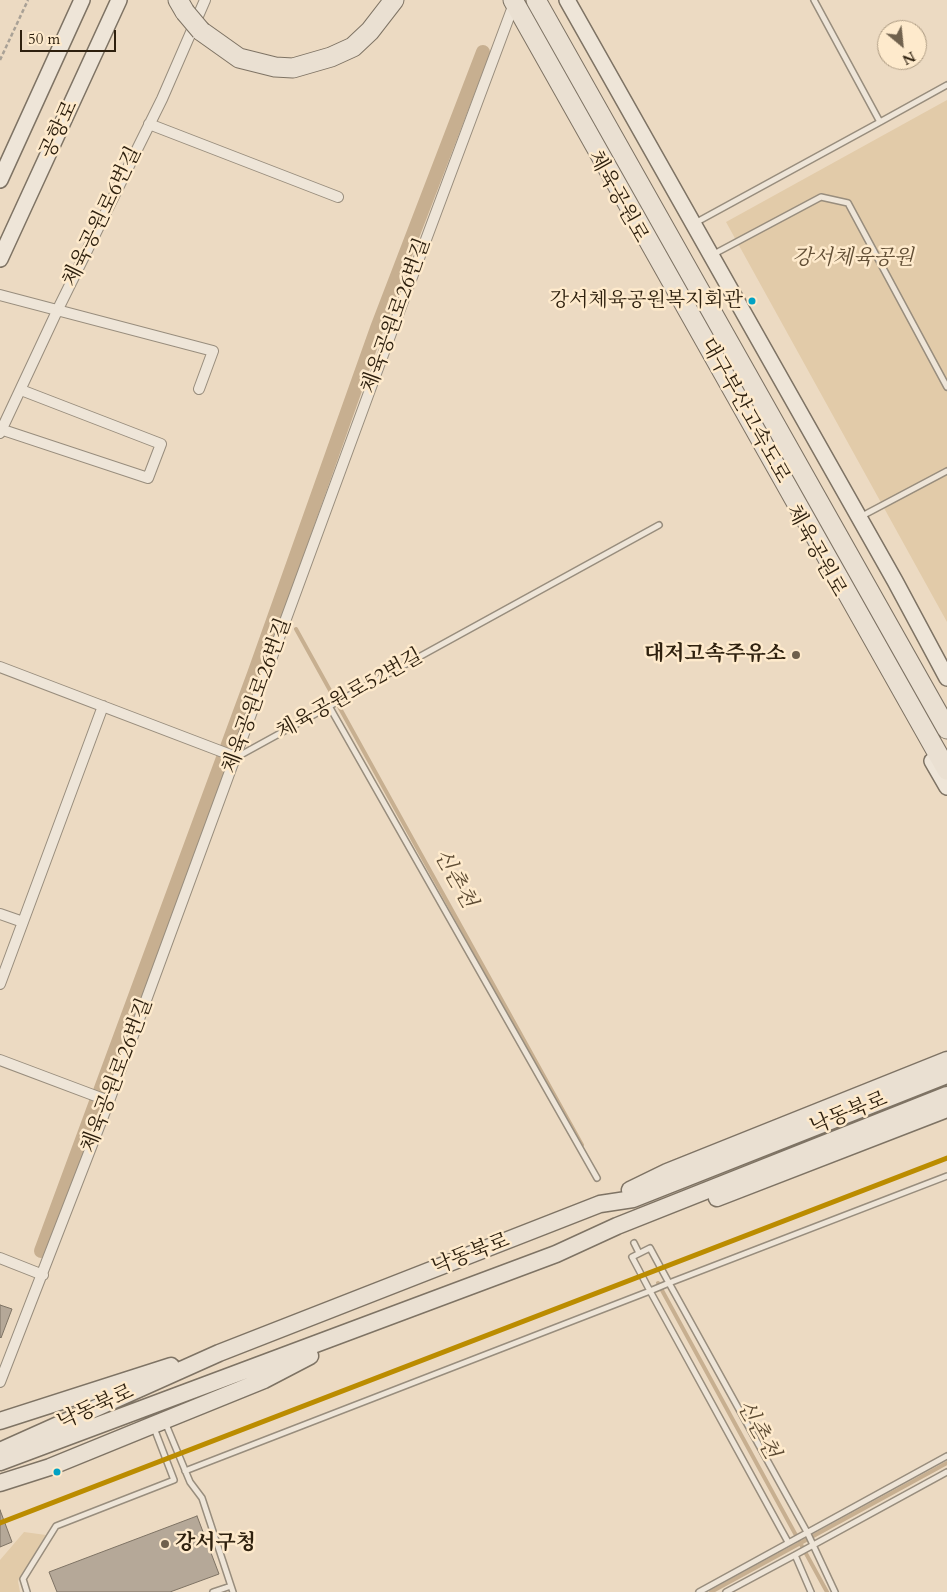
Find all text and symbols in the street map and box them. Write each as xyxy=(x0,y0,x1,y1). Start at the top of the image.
scale bar xyxy=(22,20,119,52)
north arrow xyxy=(877,20,927,70)
text: 50 m xyxy=(28,29,60,49)
text: N xyxy=(899,47,919,69)
street label: 공항로 xyxy=(36,97,84,163)
street label: 체육공원로6번길 xyxy=(58,143,148,291)
street label: 체육공원로 xyxy=(581,147,653,247)
street label: 체육공원로26번길 xyxy=(357,235,437,397)
park label: 강서체육공원 xyxy=(792,246,914,272)
place label: 강서체육공원복지회관 xyxy=(550,289,743,313)
marker: 강서체육공원복지회관 xyxy=(747,296,757,306)
street label: 대구부산고속도로 xyxy=(694,334,794,488)
street label: 체육공원로 xyxy=(779,501,851,601)
street label: 체육공원로26번길 xyxy=(218,615,298,777)
place label: 대저고속주유소 xyxy=(644,642,786,668)
street label: 체육공원로52번길 xyxy=(272,644,428,746)
marker: 대저고속주유소 xyxy=(790,649,802,661)
water label: 신촌천 xyxy=(427,845,481,913)
street label: 체육공원로26번길 xyxy=(77,995,159,1157)
street label: 낙동북로 xyxy=(807,1087,891,1141)
street label: 낙동북로 xyxy=(429,1229,513,1281)
street label: 낙동북로 xyxy=(54,1380,138,1436)
water label: 신촌천 xyxy=(730,1396,784,1464)
unlabelled marker xyxy=(52,1467,62,1477)
place label: 강서구청 xyxy=(175,1531,256,1557)
marker: 강서구청 xyxy=(159,1538,171,1550)

